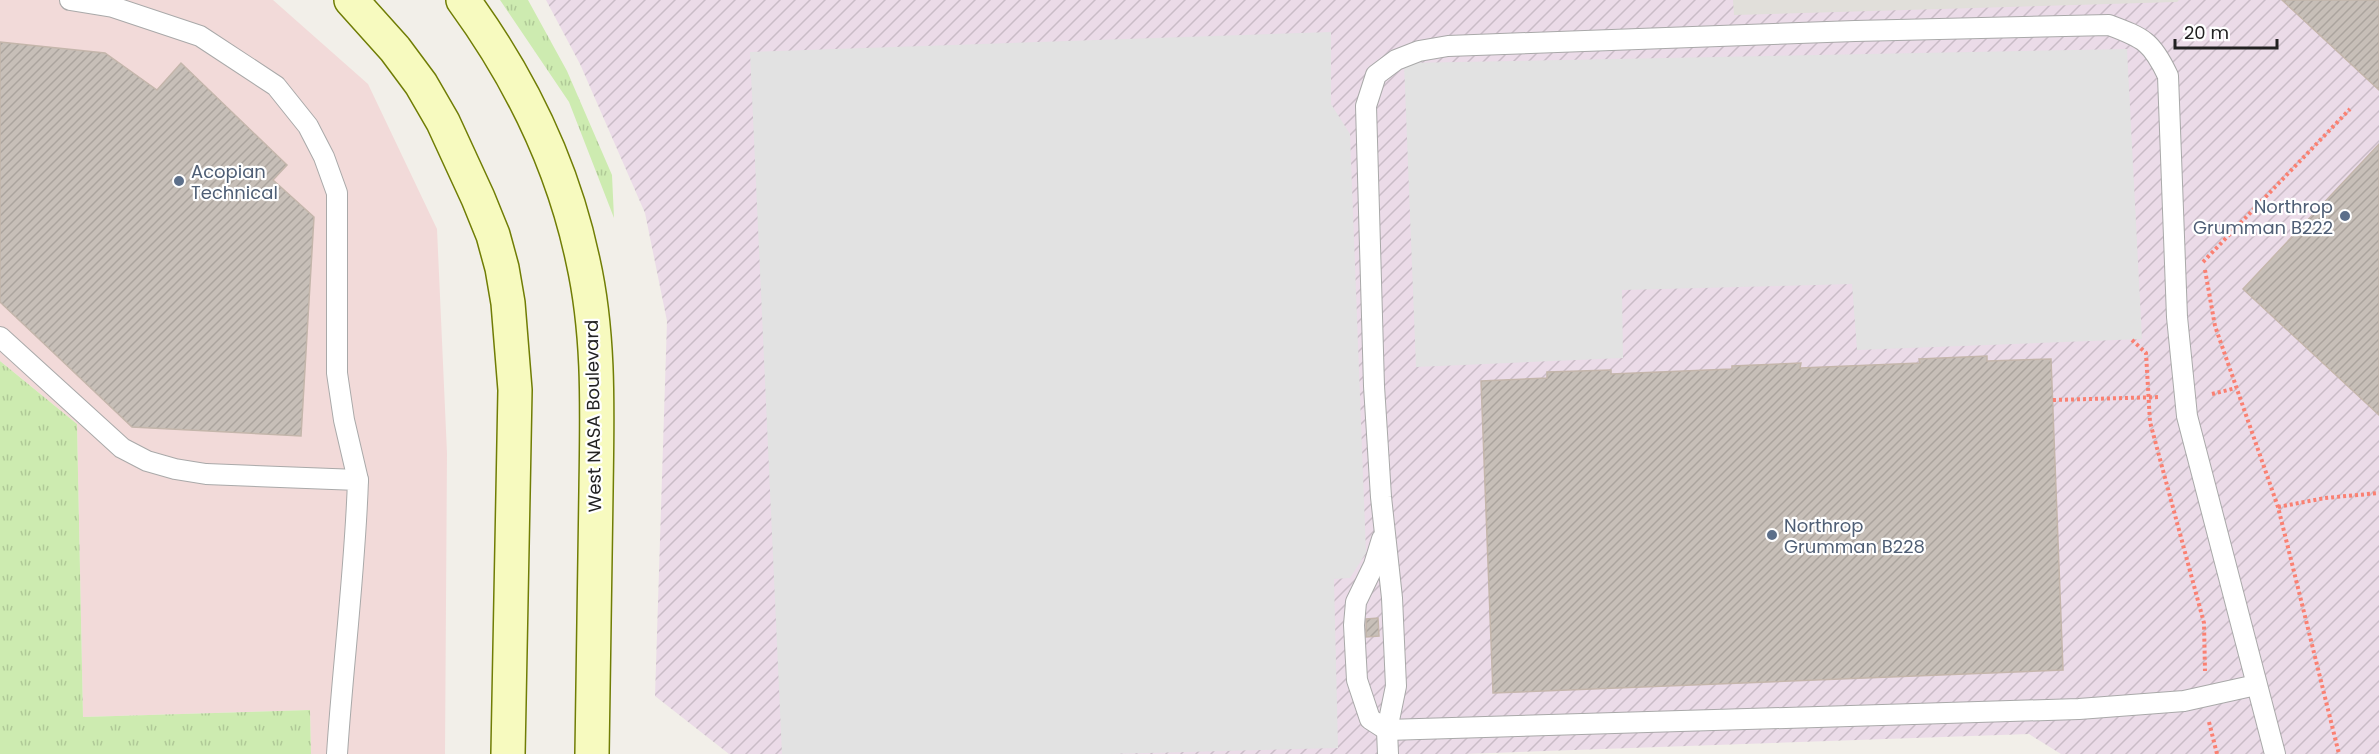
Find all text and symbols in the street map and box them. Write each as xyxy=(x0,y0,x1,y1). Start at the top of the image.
scale bar xyxy=(2175,12,2277,50)
text: 20 m xyxy=(2184,20,2229,45)
place label: Acopian Technical xyxy=(191,159,278,205)
marker: Acopian Technical xyxy=(172,174,186,188)
place label: Northrop Grumman B222 xyxy=(2193,194,2333,240)
marker: Northrop Grumman B222 xyxy=(2338,209,2352,223)
street label: West NASA Boulevard xyxy=(579,319,607,513)
place label: Northrop Grumman B228 xyxy=(1784,513,1925,559)
marker: Northrop Grumman B228 xyxy=(1765,528,1779,542)

